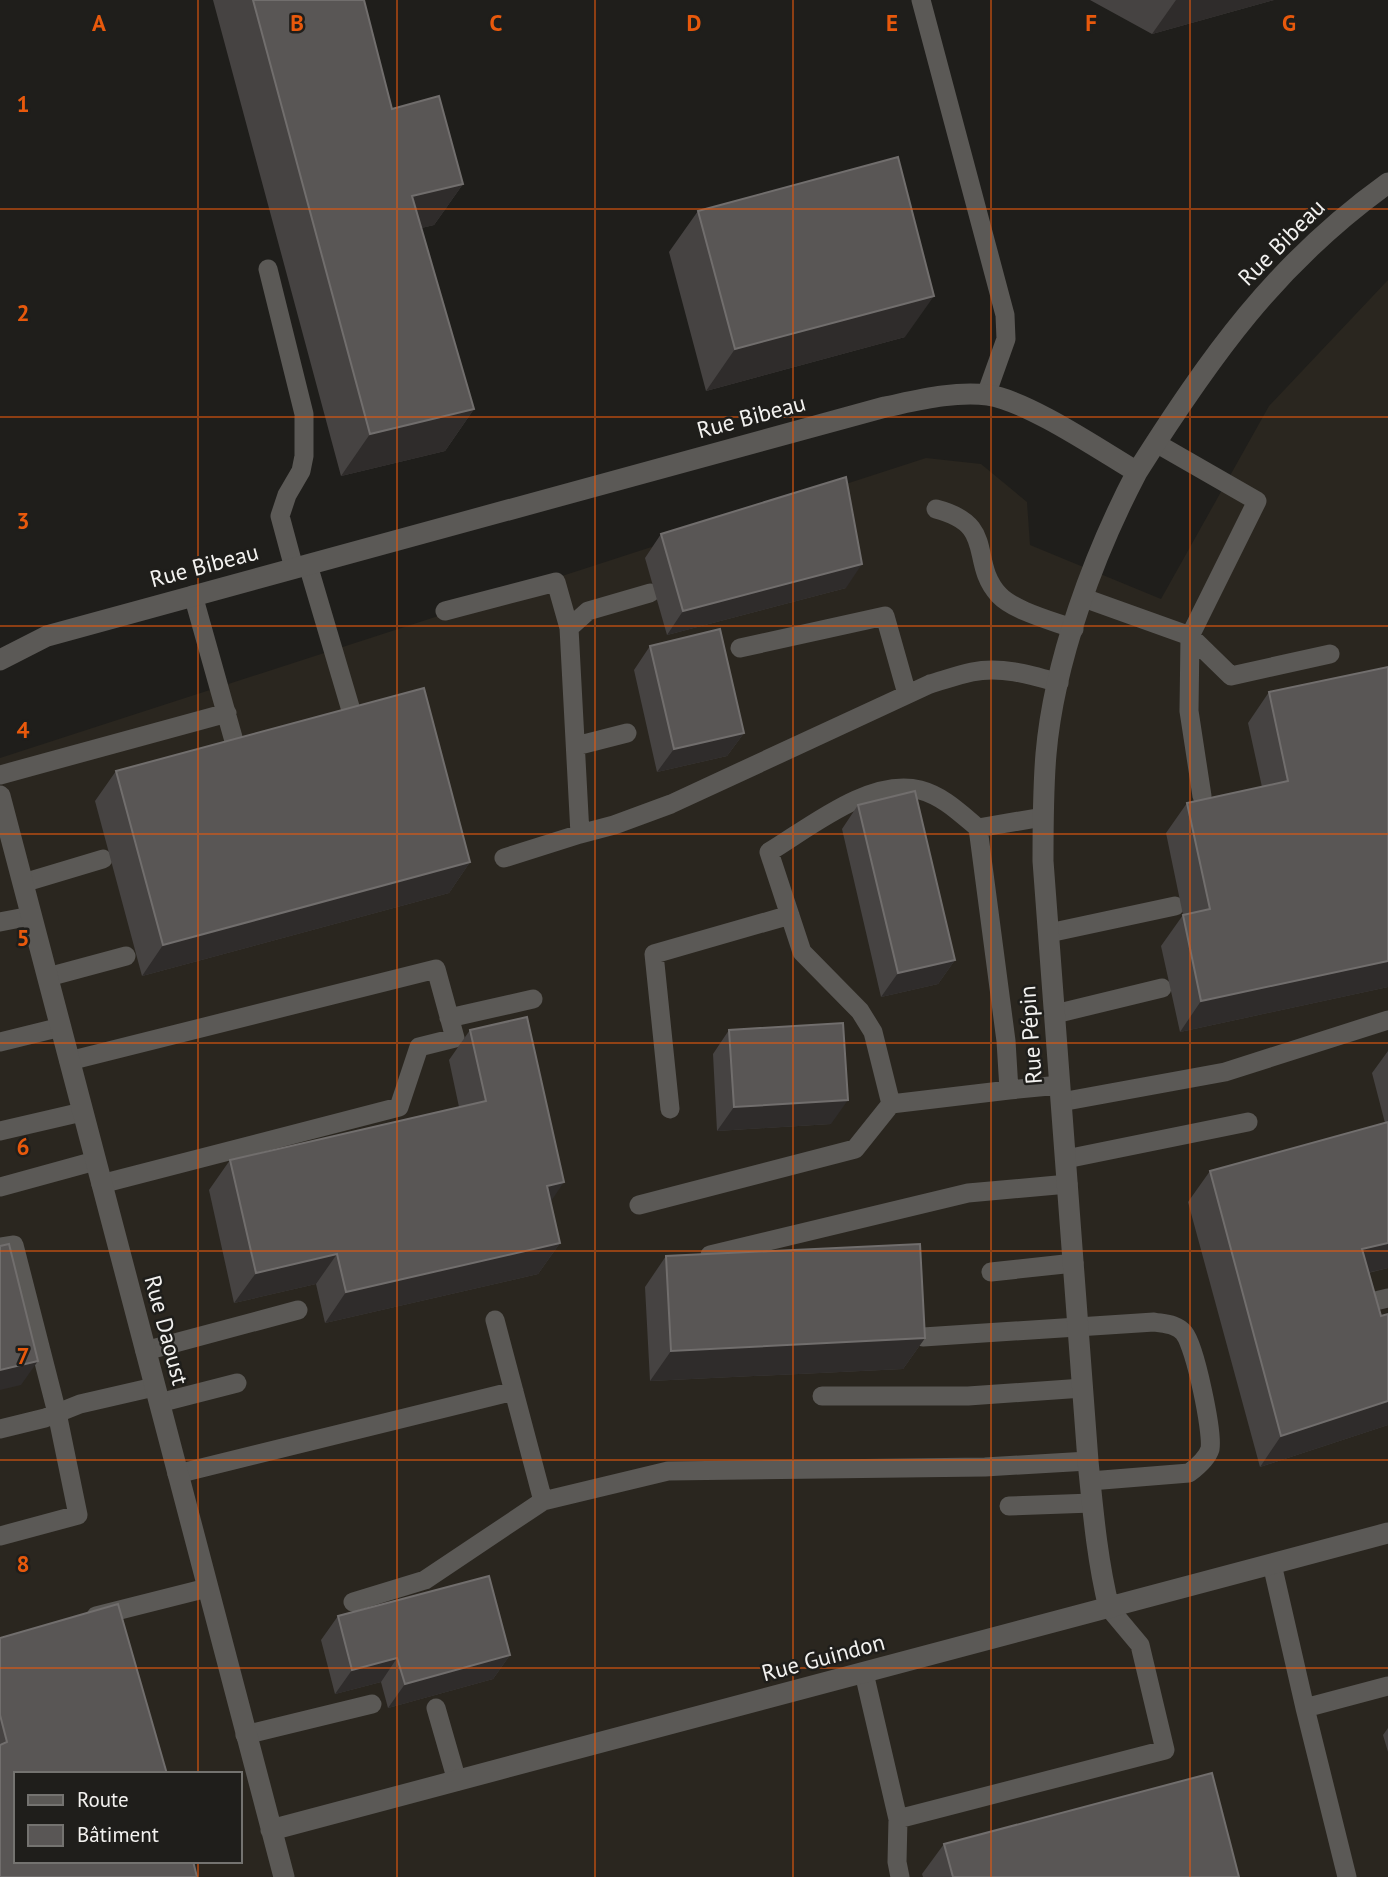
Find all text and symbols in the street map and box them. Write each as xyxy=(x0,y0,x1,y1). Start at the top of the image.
text: A xyxy=(92,8,106,37)
text: B xyxy=(290,8,304,37)
text: C xyxy=(490,8,503,37)
text: D xyxy=(687,8,701,37)
text: E xyxy=(886,8,898,37)
text: F xyxy=(1085,8,1097,37)
text: G xyxy=(1282,8,1296,37)
text: 1 xyxy=(16,89,30,118)
street label: Rue Bibeau xyxy=(1231,192,1331,292)
text: 2 xyxy=(16,298,30,327)
street label: Rue Bibeau xyxy=(694,388,808,444)
text: 3 xyxy=(16,506,30,535)
street label: Rue Bibeau xyxy=(147,537,261,593)
text: 4 xyxy=(16,715,30,744)
text: 5 xyxy=(16,923,30,952)
street label: Rue Pépin xyxy=(1012,985,1048,1085)
text: 6 xyxy=(16,1132,30,1161)
street label: Rue Daoust xyxy=(138,1272,196,1388)
text: 7 xyxy=(16,1341,30,1370)
text: 8 xyxy=(16,1549,30,1578)
street label: Rue Guindon xyxy=(758,1627,888,1687)
legend xyxy=(14,1772,242,1863)
text: Route xyxy=(77,1786,129,1813)
text: Bâtiment xyxy=(77,1821,159,1848)

